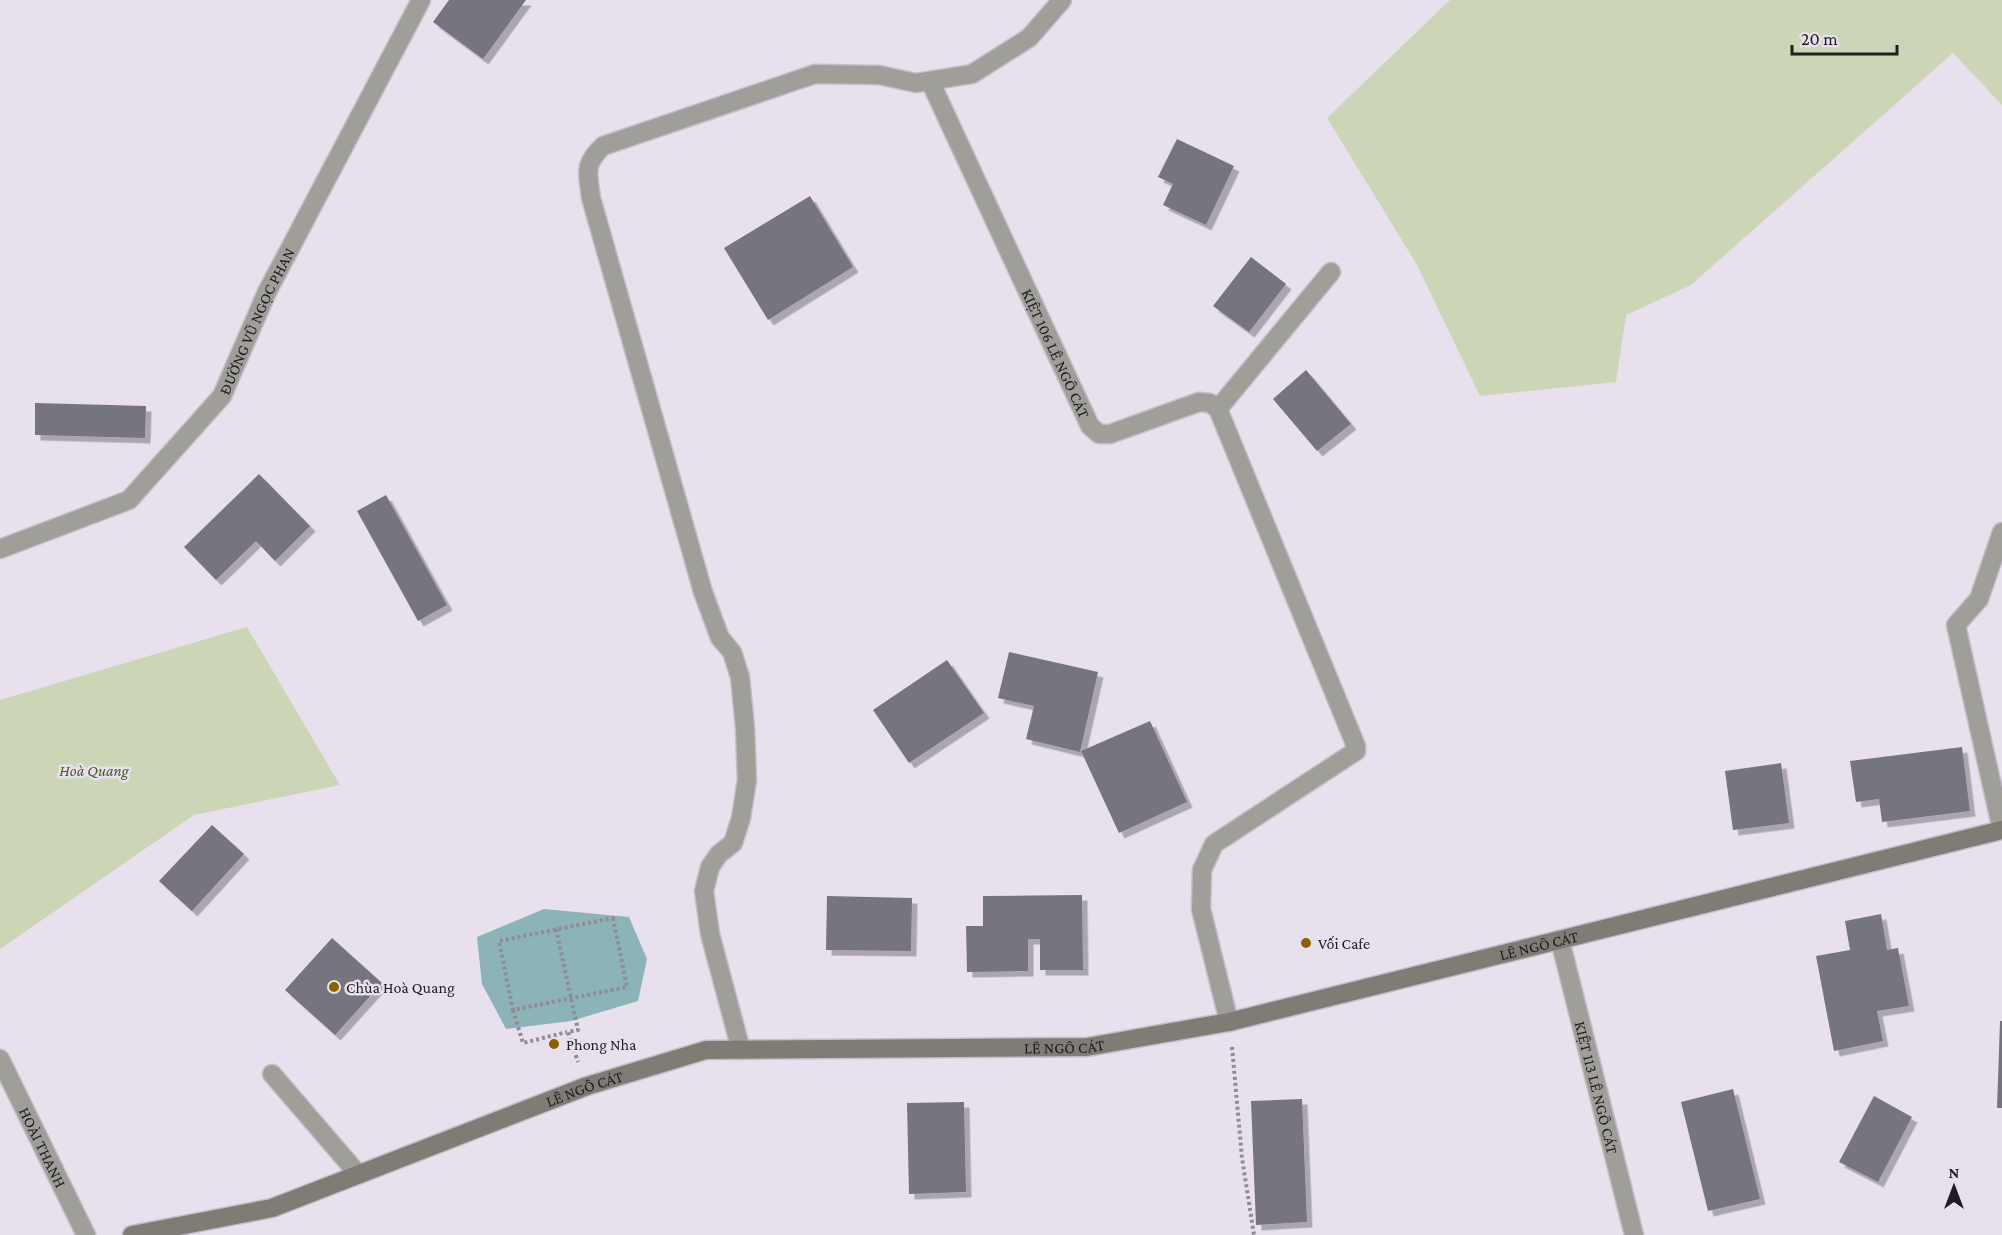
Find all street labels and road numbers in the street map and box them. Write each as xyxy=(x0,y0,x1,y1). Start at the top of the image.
street label: ĐƯỜNG VŨ NGỌC PHAN xyxy=(215,245,297,397)
street label: KIỆT 106 LÊ NGÔ CÁT xyxy=(1019,286,1094,421)
street label: LÊ NGÔ CÁT xyxy=(1498,927,1580,963)
street label: KIỆT 113 LÊ NGÔ CÁT xyxy=(1572,1019,1622,1156)
street label: LÊ NGÔ CÁT xyxy=(1024,1036,1106,1056)
street label: LÊ NGÔ CÁT xyxy=(543,1067,625,1110)
street label: HOÀI THANH xyxy=(16,1104,70,1190)

